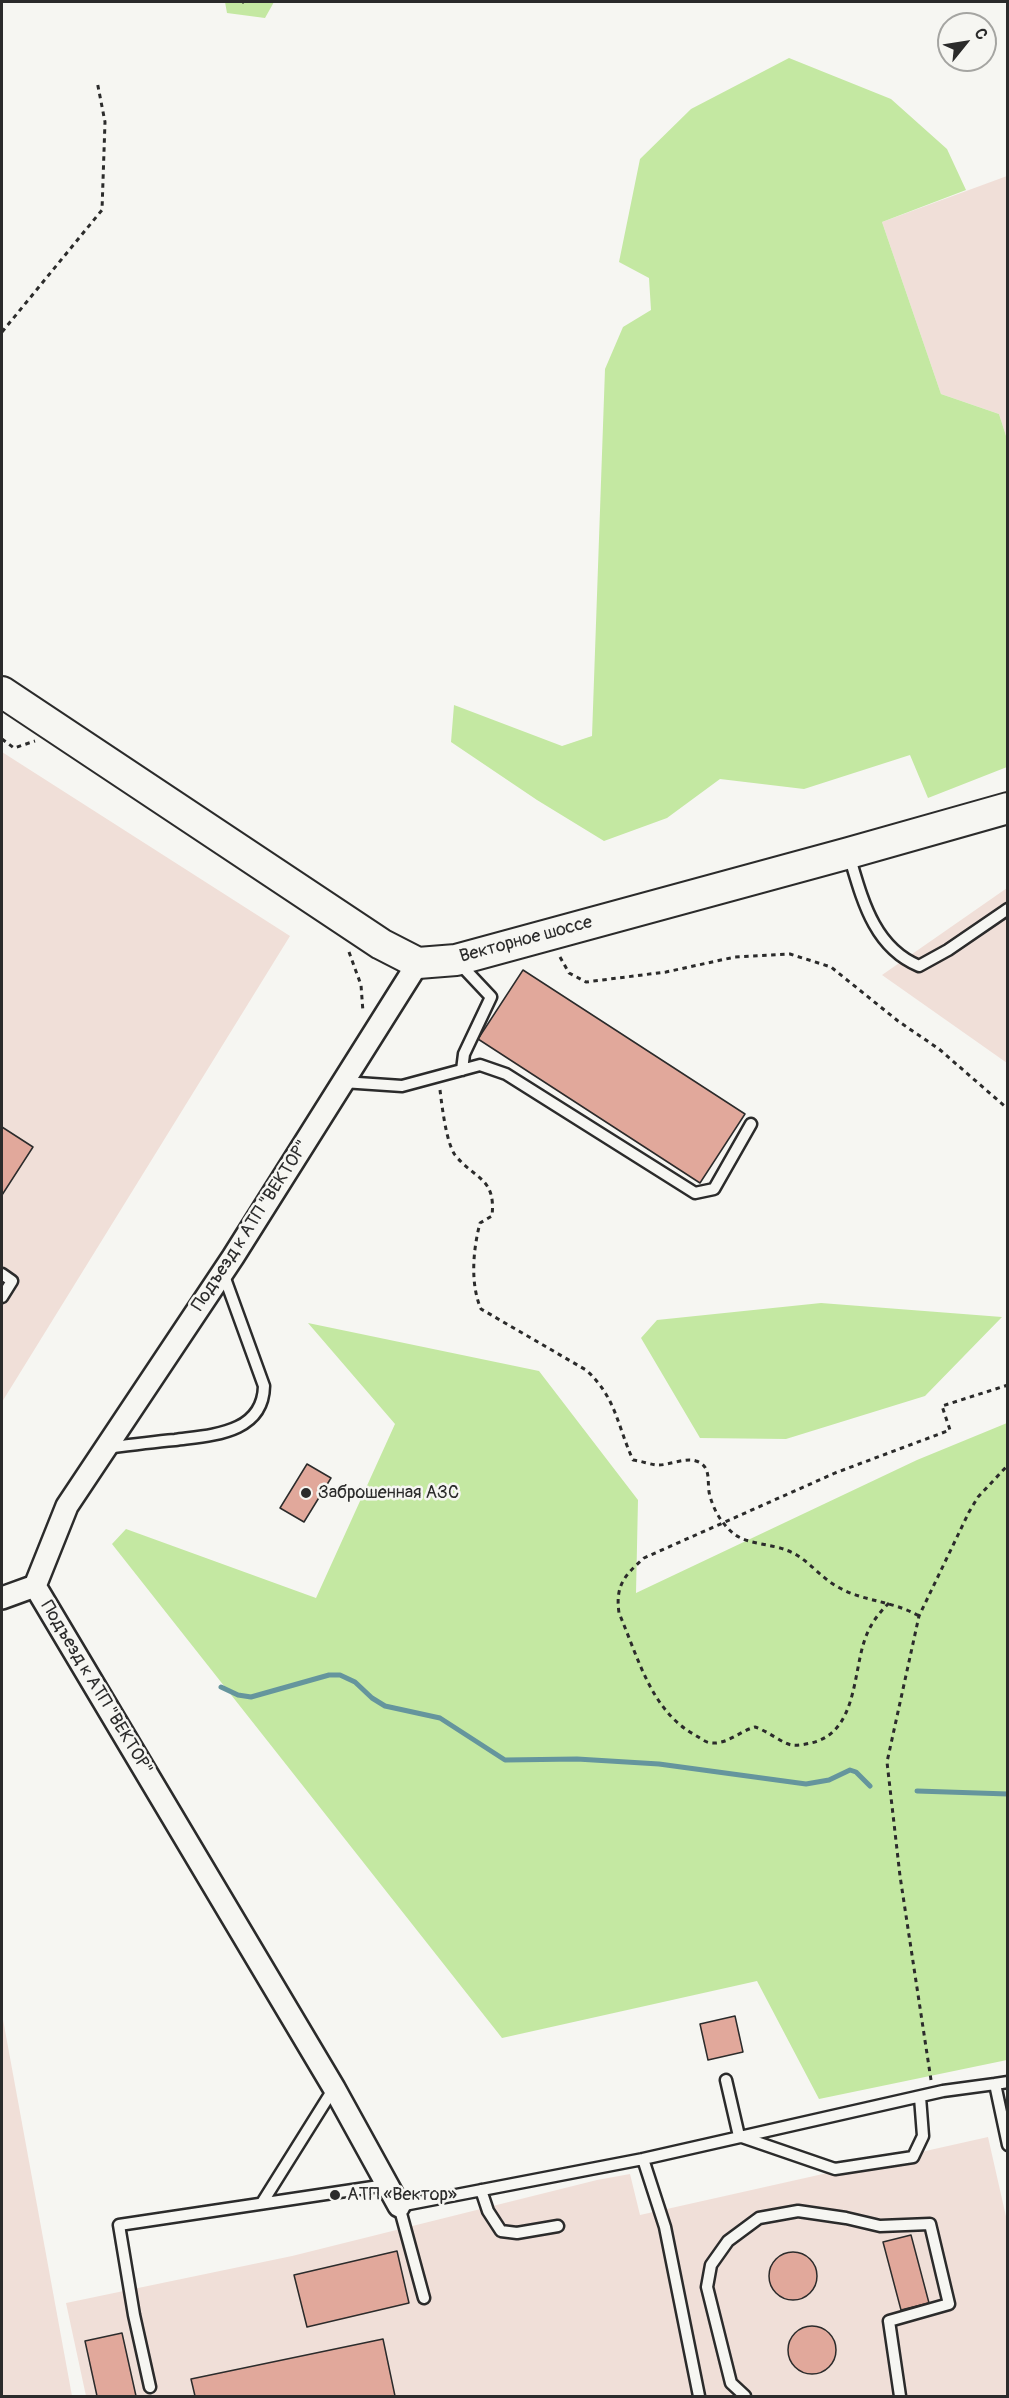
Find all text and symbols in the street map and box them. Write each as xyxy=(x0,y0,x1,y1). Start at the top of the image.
north arrow xyxy=(937,12,997,72)
text: С xyxy=(970,25,992,43)
street label: Векторное шоссе xyxy=(457,912,595,968)
street label: Подъезд к АТП "ВЕКТОР" xyxy=(188,1137,314,1315)
place label: Заброшенная АЗС xyxy=(318,1482,459,1504)
marker: Заброшенная АЗС xyxy=(299,1486,313,1500)
street label: Подъезд к АТП "ВЕКТОР" xyxy=(35,1597,157,1779)
place label: АТП «Вектор» xyxy=(347,2184,457,2206)
marker: АТП «Вектор» xyxy=(328,2188,342,2202)

